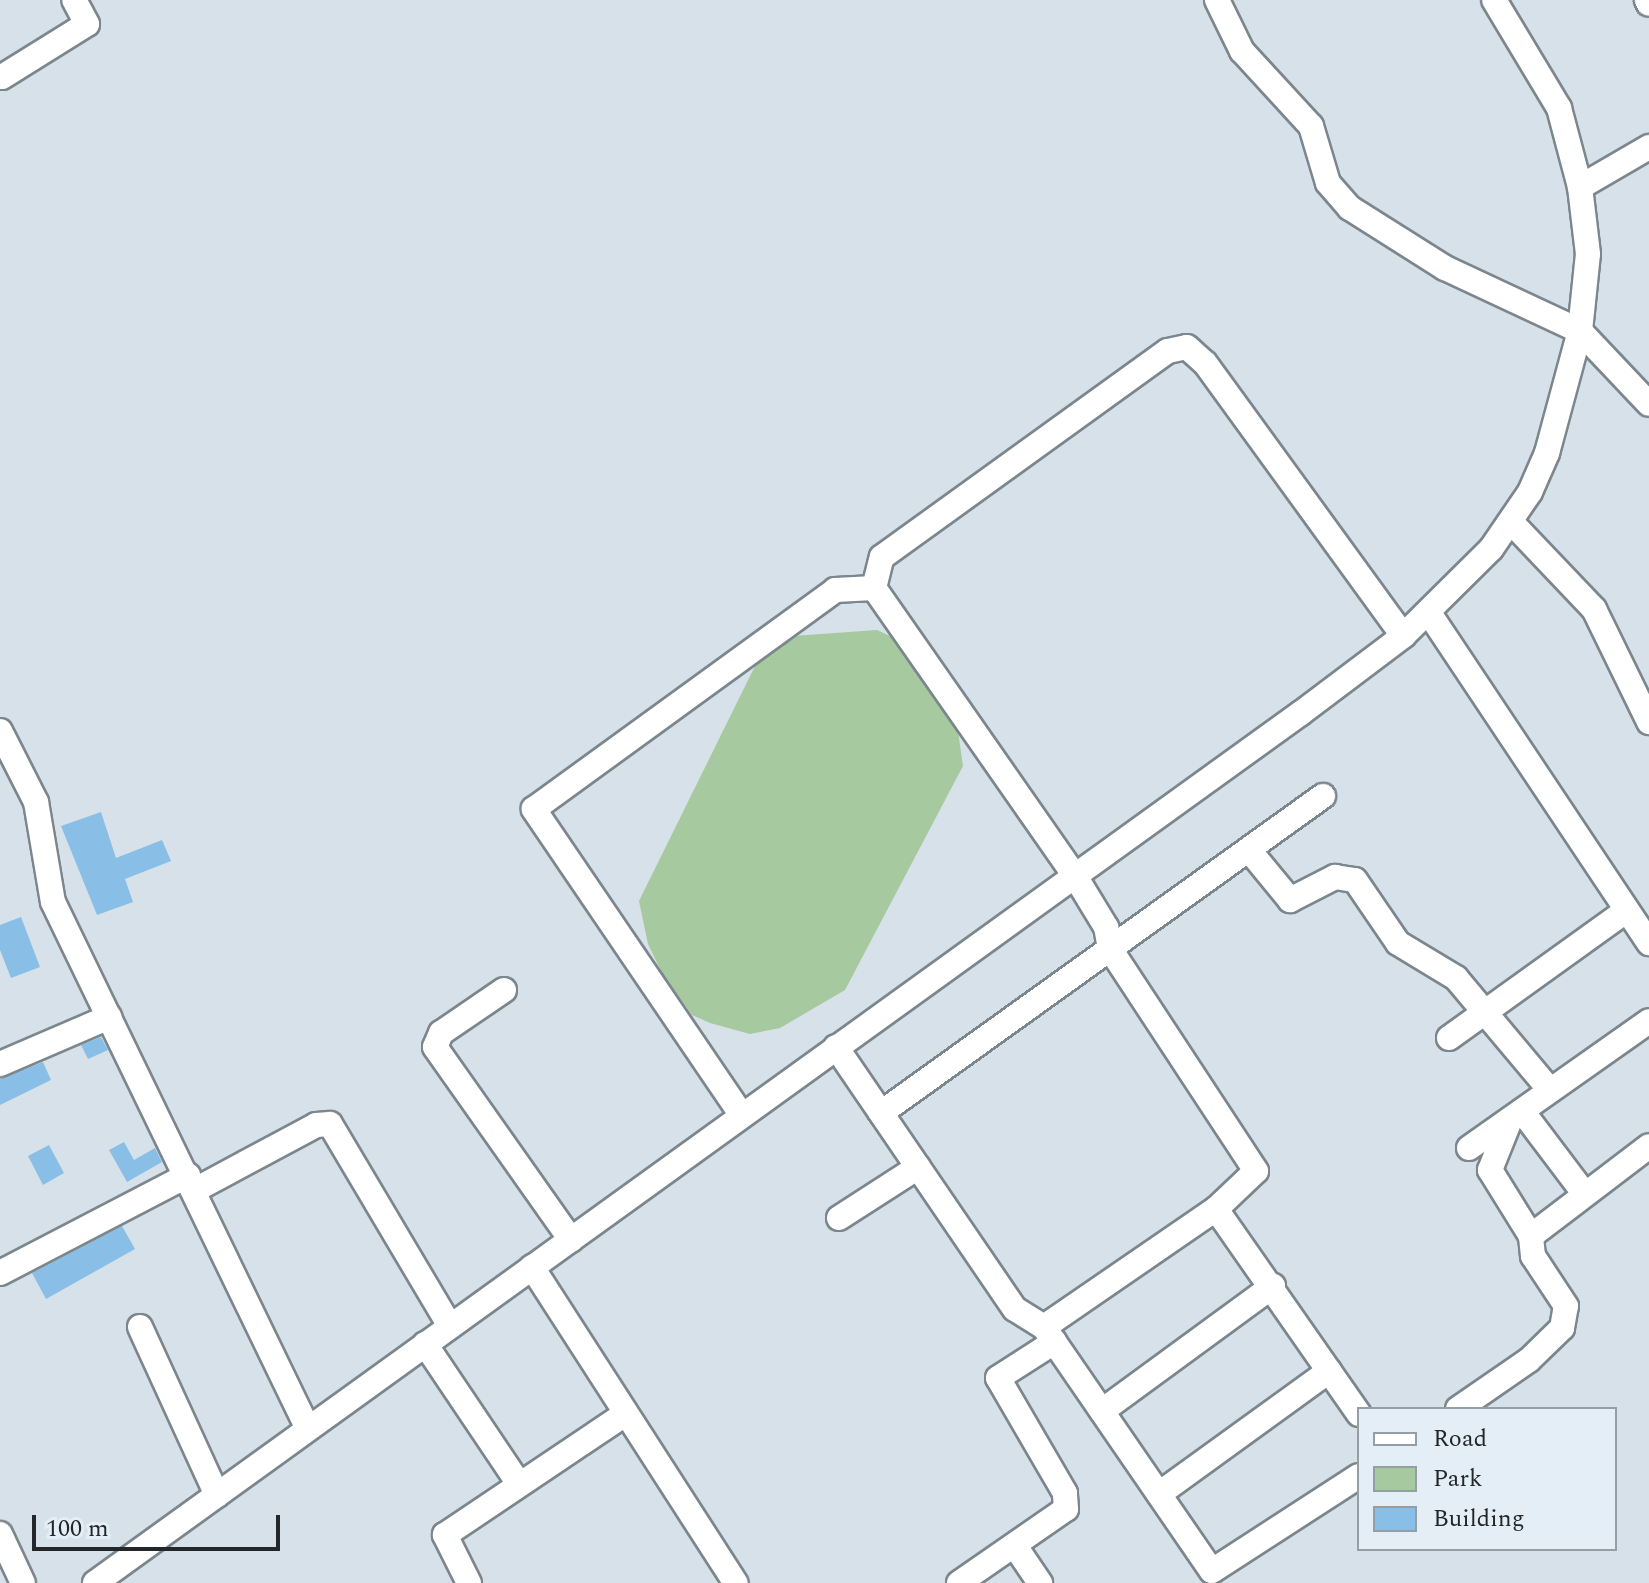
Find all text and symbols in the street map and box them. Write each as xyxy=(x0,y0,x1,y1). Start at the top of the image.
legend xyxy=(1357,1407,1617,1551)
text: Road xyxy=(1433,1421,1487,1457)
text: Park xyxy=(1433,1461,1483,1497)
scale bar xyxy=(36,1499,284,1549)
text: Building xyxy=(1433,1501,1525,1537)
text: 100 m xyxy=(46,1511,109,1547)

